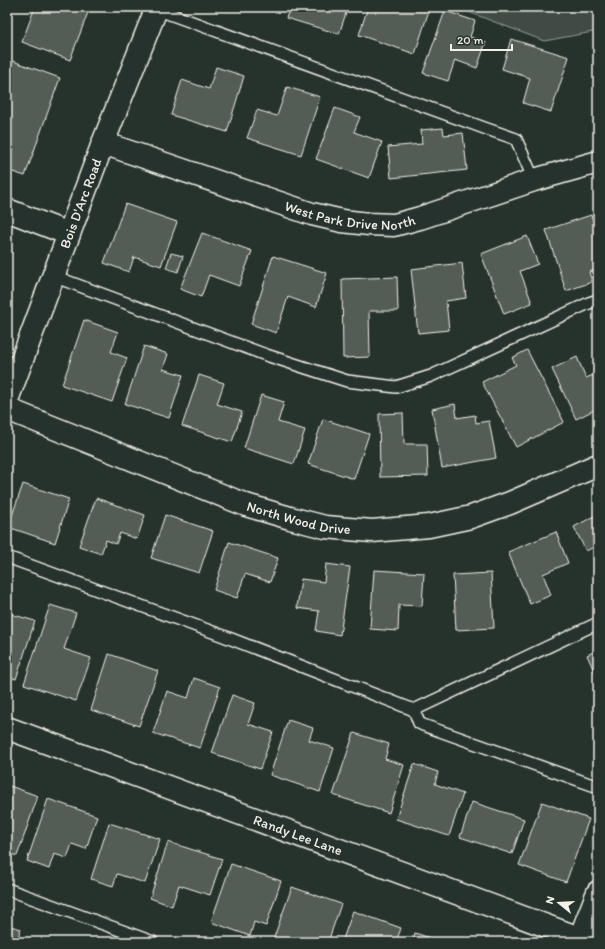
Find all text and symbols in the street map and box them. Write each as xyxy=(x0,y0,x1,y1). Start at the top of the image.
scale bar xyxy=(451,26,512,52)
text: 20 m xyxy=(457,33,484,47)
street label: Bois D'Arc Road xyxy=(56,156,106,251)
street label: West Park Drive North xyxy=(282,197,418,234)
street label: North Wood Drive xyxy=(245,498,352,538)
street label: Randy Lee Lane xyxy=(251,811,345,860)
north arrow xyxy=(539,883,579,923)
text: N xyxy=(543,895,557,906)

